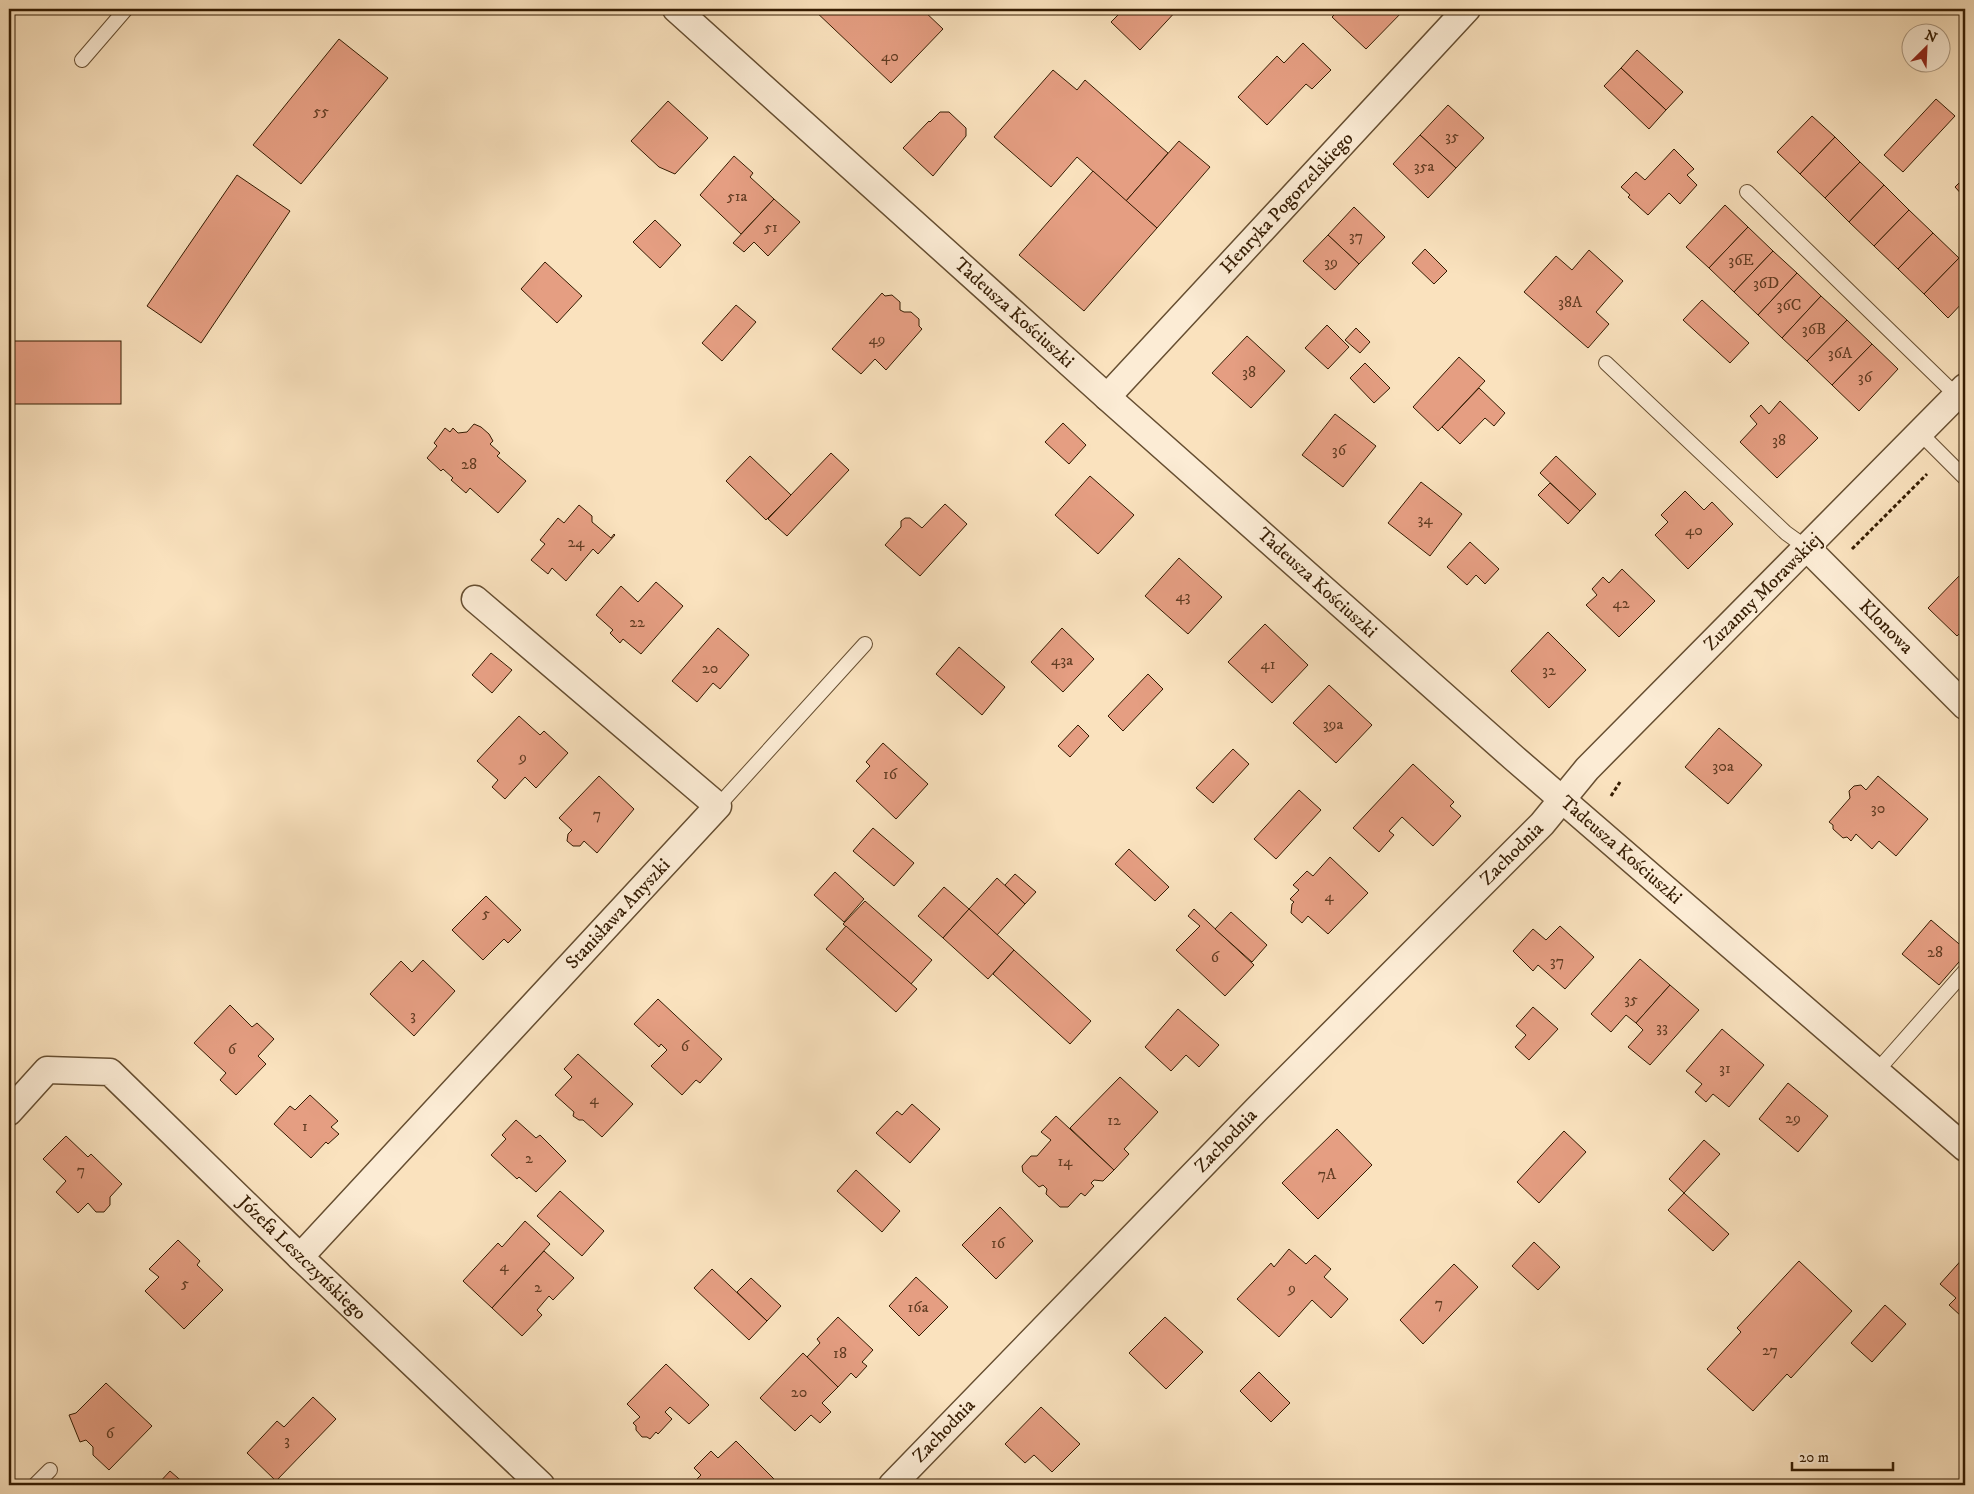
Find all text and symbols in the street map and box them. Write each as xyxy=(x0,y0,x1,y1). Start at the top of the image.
north arrow xyxy=(1902,22,1952,72)
text: N xyxy=(1922,26,1940,48)
house number: 40 xyxy=(881,46,899,66)
house number: 55 xyxy=(313,101,329,121)
house number: 35 xyxy=(1445,126,1459,146)
street label: Henryka Pogorzelskiego xyxy=(1215,127,1359,279)
house number: 35a xyxy=(1414,156,1435,176)
house number: 51a xyxy=(727,186,748,206)
house number: 51 xyxy=(764,217,778,237)
house number: 37 xyxy=(1349,226,1363,246)
house number: 36E xyxy=(1728,250,1754,270)
house number: 39 xyxy=(1324,252,1338,272)
street label: Tadeusza Kościuszki xyxy=(949,253,1079,373)
house number: 36D xyxy=(1753,273,1779,293)
house number: 38A xyxy=(1558,292,1583,312)
house number: 36C xyxy=(1777,295,1801,315)
house number: 36B xyxy=(1802,319,1826,339)
house number: 49 xyxy=(868,329,886,349)
house number: 36A xyxy=(1828,343,1853,363)
house number: 38 xyxy=(1242,362,1256,382)
house number: 36 xyxy=(1858,367,1873,387)
house number: 38 xyxy=(1772,430,1786,450)
house number: 36 xyxy=(1332,440,1347,460)
house number: 28 xyxy=(461,454,477,474)
house number: 34 xyxy=(1417,509,1433,529)
house number: 40 xyxy=(1685,520,1703,540)
street label: Tadeusza Kościuszki xyxy=(1252,523,1382,643)
street label: Zuzanny Morawskiej xyxy=(1699,528,1827,656)
house number: 24 xyxy=(567,532,585,552)
house number: 43 xyxy=(1175,586,1191,606)
house number: 42 xyxy=(1612,593,1630,613)
street label: Klonowa xyxy=(1854,595,1918,659)
house number: 22 xyxy=(629,612,645,632)
house number: 43a xyxy=(1051,650,1073,670)
house number: 41 xyxy=(1260,654,1276,674)
house number: 20 xyxy=(702,658,718,678)
house number: 32 xyxy=(1542,660,1556,680)
house number: 39a xyxy=(1323,714,1344,734)
house number: 9 xyxy=(518,747,527,767)
house number: 30a xyxy=(1712,756,1734,776)
house number: 16 xyxy=(883,764,898,784)
street label: Tadeusza Kościuszki xyxy=(1555,791,1687,909)
house number: 30 xyxy=(1871,798,1885,818)
house number: 7 xyxy=(593,804,601,824)
street label: Zachodnia xyxy=(1476,818,1548,890)
street label: Stanisława Anyszki xyxy=(561,854,675,974)
house number: 4 xyxy=(1324,886,1334,906)
house number: 5 xyxy=(482,903,490,923)
house number: 28 xyxy=(1927,942,1943,962)
house number: 6 xyxy=(1211,947,1220,967)
house number: 37 xyxy=(1550,951,1564,971)
house number: 35 xyxy=(1624,989,1638,1009)
house number: 3 xyxy=(410,1005,416,1025)
house number: 33 xyxy=(1656,1017,1668,1037)
house number: 6 xyxy=(681,1036,690,1056)
house number: 6 xyxy=(228,1039,237,1059)
house number: 31 xyxy=(1719,1058,1731,1078)
house number: 4 xyxy=(589,1089,599,1109)
street label: Zachodnia xyxy=(1190,1104,1262,1178)
house number: 29 xyxy=(1785,1108,1801,1128)
house number: 12 xyxy=(1107,1110,1121,1130)
house number: 1 xyxy=(302,1116,308,1136)
house number: 2 xyxy=(525,1148,533,1168)
house number: 14 xyxy=(1057,1151,1073,1171)
house number: 7 xyxy=(77,1160,85,1180)
house number: 7A xyxy=(1318,1164,1337,1184)
street label: Józefa Leszczyńskiego xyxy=(232,1190,371,1325)
house number: 16 xyxy=(991,1233,1006,1253)
house number: 4 xyxy=(499,1256,509,1276)
house number: 5 xyxy=(181,1273,189,1293)
house number: 2 xyxy=(534,1277,542,1297)
house number: 9 xyxy=(1287,1278,1296,1298)
house number: 7 xyxy=(1435,1293,1443,1313)
house number: 16a xyxy=(908,1297,929,1317)
house number: 27 xyxy=(1762,1340,1778,1360)
house number: 18 xyxy=(833,1343,847,1363)
house number: 20 xyxy=(791,1382,807,1402)
street label: Zachodnia xyxy=(908,1394,980,1468)
house number: 6 xyxy=(106,1423,115,1443)
house number: 3 xyxy=(284,1430,290,1450)
scale bar xyxy=(1792,1439,1893,1471)
text: 20 m xyxy=(1799,1448,1829,1467)

